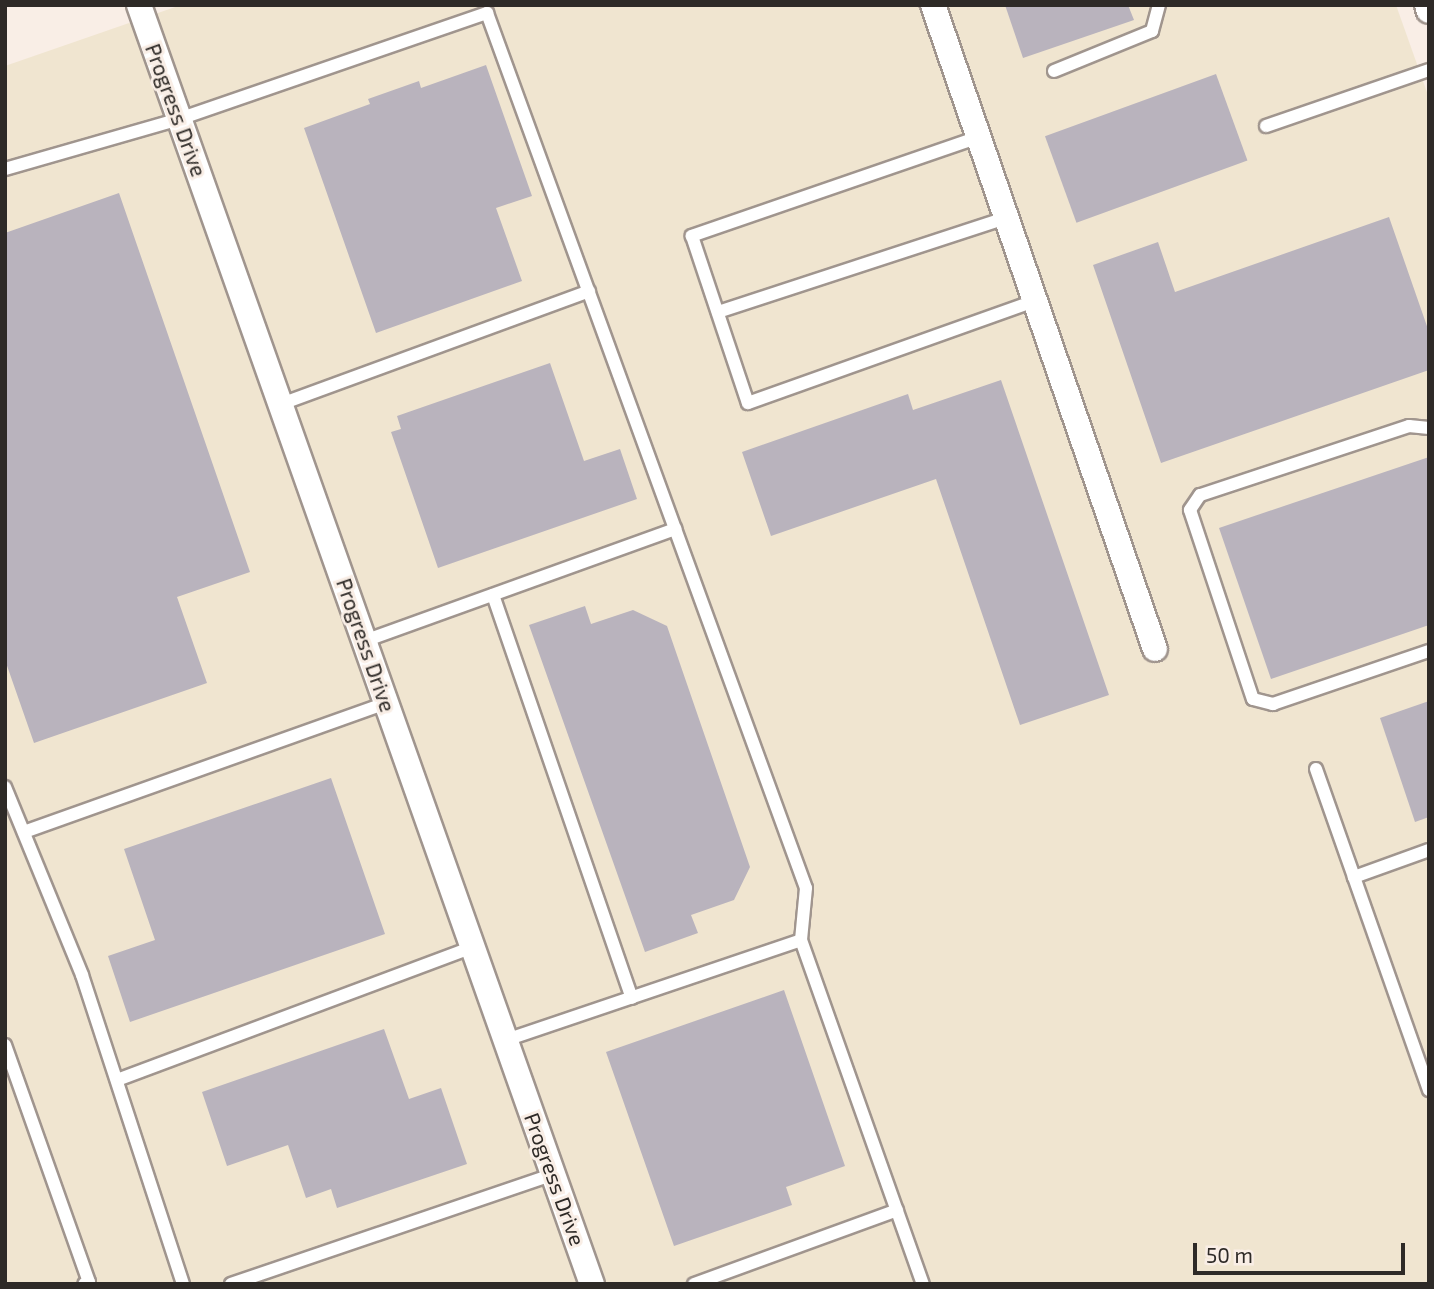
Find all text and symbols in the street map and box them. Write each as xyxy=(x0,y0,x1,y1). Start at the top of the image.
street label: Progress Drive xyxy=(140,40,212,180)
street label: Progress Drive xyxy=(331,575,401,715)
street label: Progress Drive xyxy=(519,1109,591,1249)
scale bar xyxy=(1196,1230,1408,1274)
text: 50 m xyxy=(1206,1242,1253,1267)

